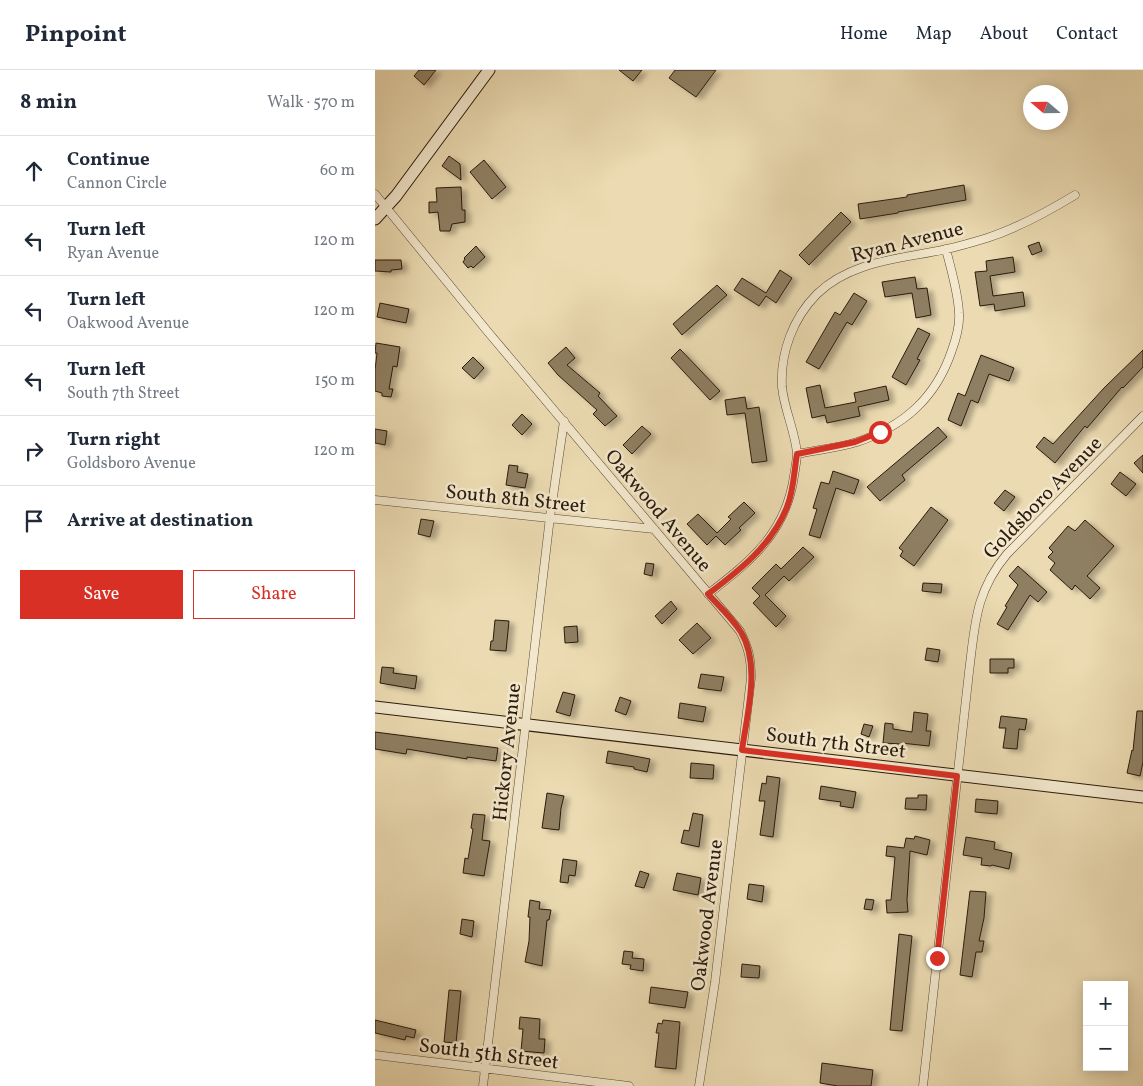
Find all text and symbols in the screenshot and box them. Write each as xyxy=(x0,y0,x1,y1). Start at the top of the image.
text: Pinpoint xyxy=(25,18,127,52)
text: Home xyxy=(840,22,888,47)
text: Map xyxy=(916,22,952,47)
text: About xyxy=(980,22,1028,47)
text: Contact xyxy=(1056,22,1118,47)
north arrow xyxy=(1023,85,1068,130)
text: 8 min xyxy=(20,88,77,117)
text: Walk · 570 m xyxy=(267,92,355,114)
text: Continue xyxy=(67,147,150,173)
icon: ahead xyxy=(20,157,48,185)
text: 60 m xyxy=(320,160,355,182)
text: Cannon Circle xyxy=(67,173,167,195)
street label: Ryan Avenue xyxy=(848,215,967,270)
text: Turn left xyxy=(67,217,146,243)
icon: left xyxy=(20,227,48,255)
text: 120 m xyxy=(313,230,355,252)
text: Ryan Avenue xyxy=(67,243,159,265)
text: Turn left xyxy=(67,287,146,313)
icon: left xyxy=(20,297,48,325)
text: 120 m xyxy=(313,300,355,322)
text: Oakwood Avenue xyxy=(67,313,189,335)
text: Turn left xyxy=(67,357,146,383)
icon: left xyxy=(20,367,48,395)
text: 150 m xyxy=(314,370,355,392)
text: South 7th Street xyxy=(67,383,180,405)
route start xyxy=(869,421,892,444)
text: Turn right xyxy=(67,427,160,453)
street label: Goldsboro Avenue xyxy=(977,431,1109,566)
icon: right xyxy=(20,437,48,465)
text: 120 m xyxy=(313,440,355,462)
street label: Oakwood Avenue xyxy=(598,444,717,579)
text: Goldsboro Avenue xyxy=(67,453,196,475)
street label: South 8th Street xyxy=(444,479,588,521)
icon: arrive xyxy=(20,507,48,535)
text: Arrive at destination xyxy=(67,508,253,534)
button: Save xyxy=(20,570,183,619)
button: Share xyxy=(193,570,355,619)
street label: Hickory Avenue xyxy=(487,682,529,823)
street label: South 7th Street xyxy=(764,721,907,766)
street label: Oakwood Avenue xyxy=(685,838,731,993)
route end xyxy=(926,947,949,970)
map controls xyxy=(1083,981,1128,1071)
button: + xyxy=(1083,981,1128,1026)
button: − xyxy=(1083,1026,1128,1071)
street label: South 5th Street xyxy=(417,1033,560,1077)

